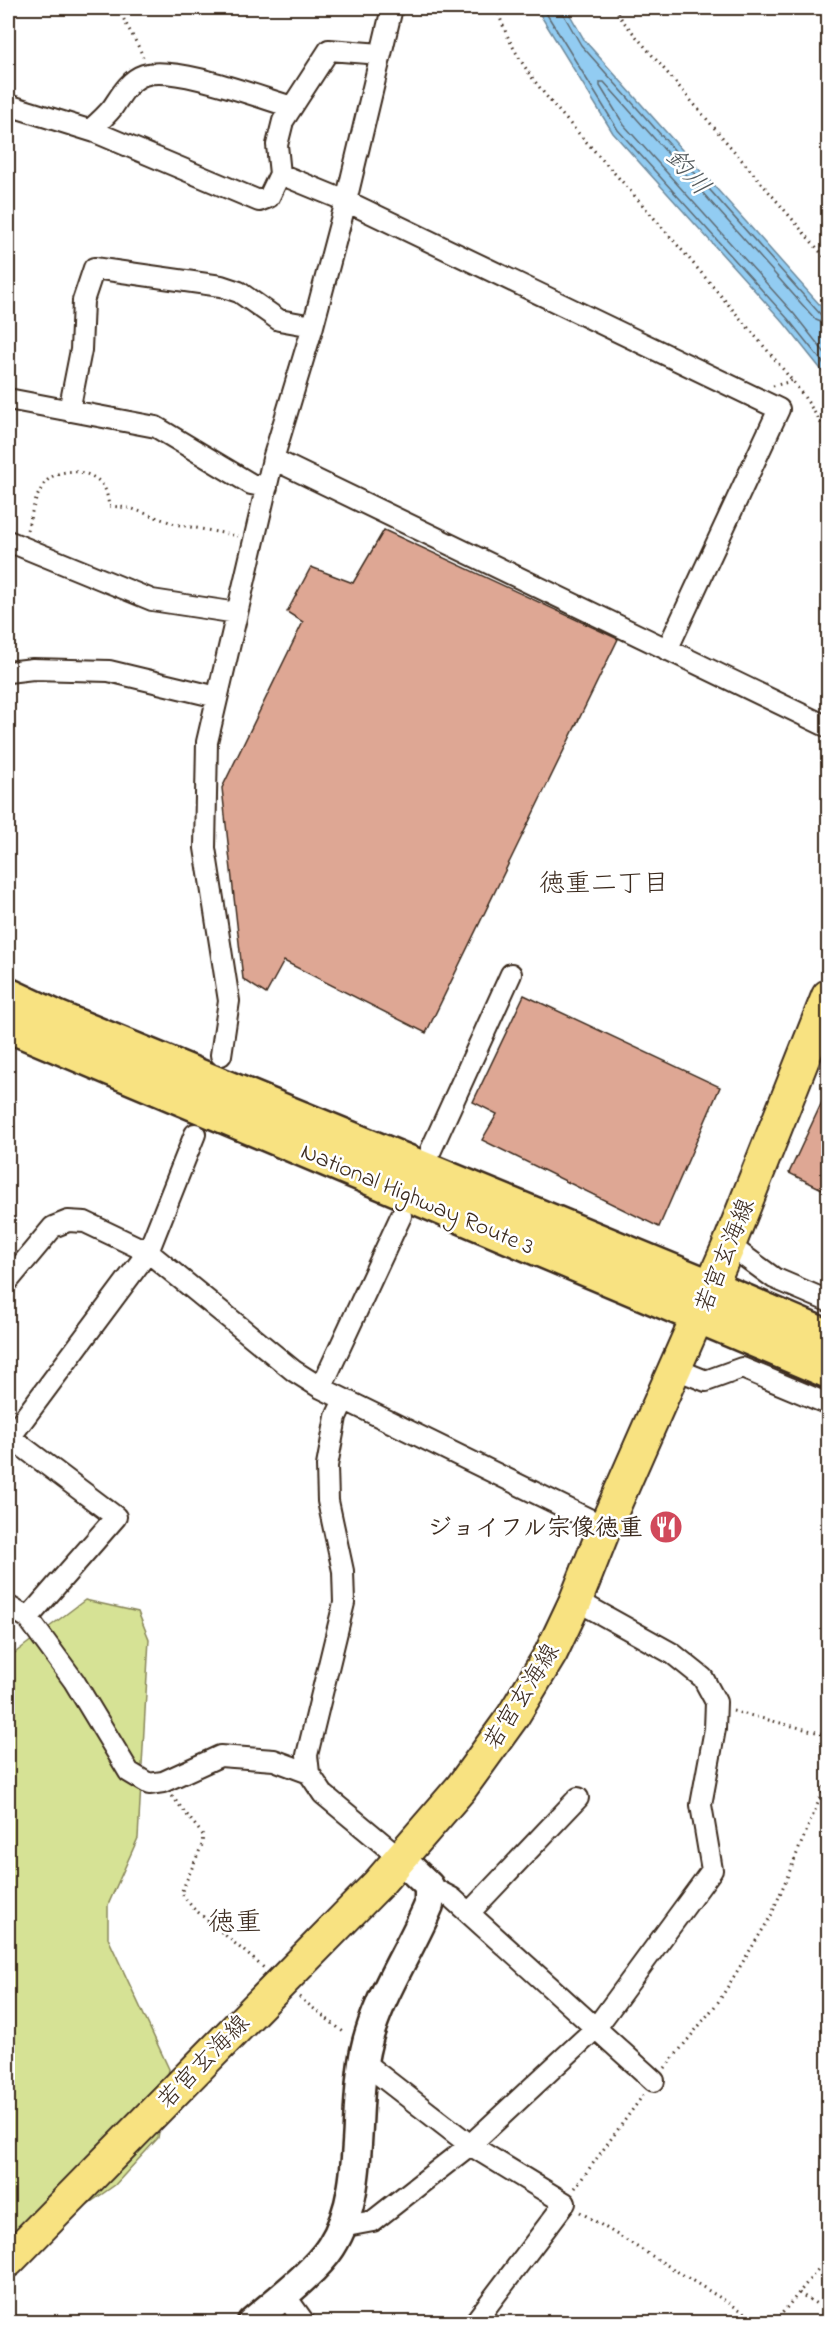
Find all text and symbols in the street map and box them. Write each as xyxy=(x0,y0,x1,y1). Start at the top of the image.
water label: 釣川 xyxy=(655,141,718,205)
district label: 徳重二丁目 xyxy=(539,866,669,904)
street label: National Highway Route 3 xyxy=(294,1135,539,1266)
street label: 若宮玄海線 xyxy=(688,1194,765,1318)
restaurant icon: ジョイフル宗像徳重 xyxy=(648,1509,684,1545)
place label: ジョイフル宗像徳重 xyxy=(427,1512,643,1547)
street label: 若宮玄海線 xyxy=(476,1637,570,1757)
district label: 徳重 xyxy=(208,1904,262,1943)
street label: 若宮玄海線 xyxy=(151,2007,259,2118)

